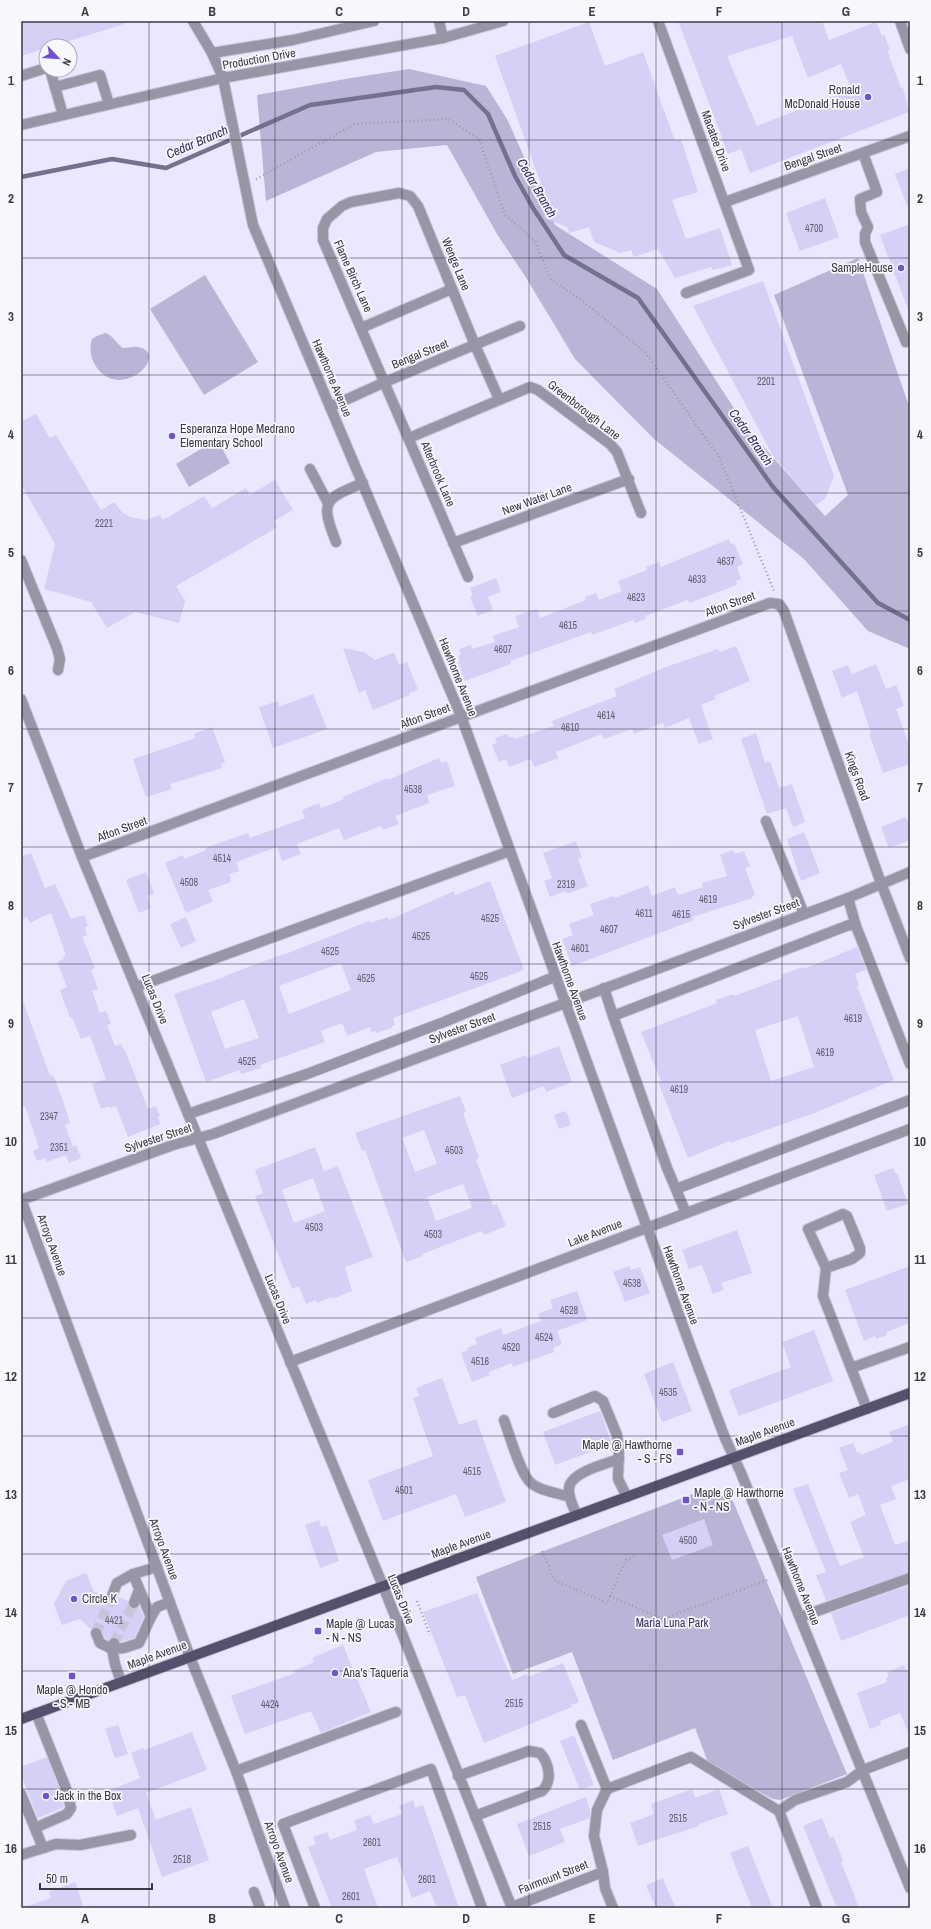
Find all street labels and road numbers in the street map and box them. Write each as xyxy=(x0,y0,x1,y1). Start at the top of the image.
street label: Production Drive xyxy=(221,45,297,73)
street label: Macatee Drive xyxy=(698,108,734,174)
street label: Bengal Street xyxy=(782,140,844,174)
street label: Wenge Lane xyxy=(438,235,474,293)
street label: Flame Birch Lane xyxy=(330,237,376,315)
street label: Bengal Street xyxy=(389,335,451,373)
street label: Hawthorne Avenue xyxy=(308,337,356,419)
street label: Greenborough Lane xyxy=(544,377,624,443)
street label: Alterbrook Lane xyxy=(417,438,459,509)
street label: New Water Lane xyxy=(500,479,574,519)
street label: Afton Street xyxy=(702,588,757,621)
street label: Hawthorne Avenue xyxy=(435,636,481,718)
street label: Afton Street xyxy=(397,700,452,733)
street label: Kings Road xyxy=(841,749,873,803)
street label: Afton Street xyxy=(94,813,149,846)
street label: Sylvester Street xyxy=(731,895,802,933)
street label: Hawthorne Avenue xyxy=(548,939,592,1023)
street label: Lucas Drive xyxy=(138,972,172,1026)
street label: Sylvester Street xyxy=(427,1009,498,1047)
street label: Sylvester Street xyxy=(122,1120,194,1156)
street label: Arroyo Avenue xyxy=(33,1211,71,1278)
street label: Lake Avenue xyxy=(566,1215,624,1251)
street label: Hawthorne Avenue xyxy=(659,1243,703,1327)
street label: Lucas Drive xyxy=(261,1272,295,1326)
street label: Maple Avenue xyxy=(733,1414,797,1450)
street label: Arroyo Avenue xyxy=(145,1515,183,1582)
street label: Maple Avenue xyxy=(429,1526,493,1562)
street label: Hawthorne Avenue xyxy=(778,1545,824,1627)
street label: Lucas Drive xyxy=(384,1572,418,1626)
street label: Maple Avenue xyxy=(125,1637,189,1673)
street label: Arroyo Avenue xyxy=(260,1818,298,1885)
street label: Fairmount Street xyxy=(516,1856,590,1898)

